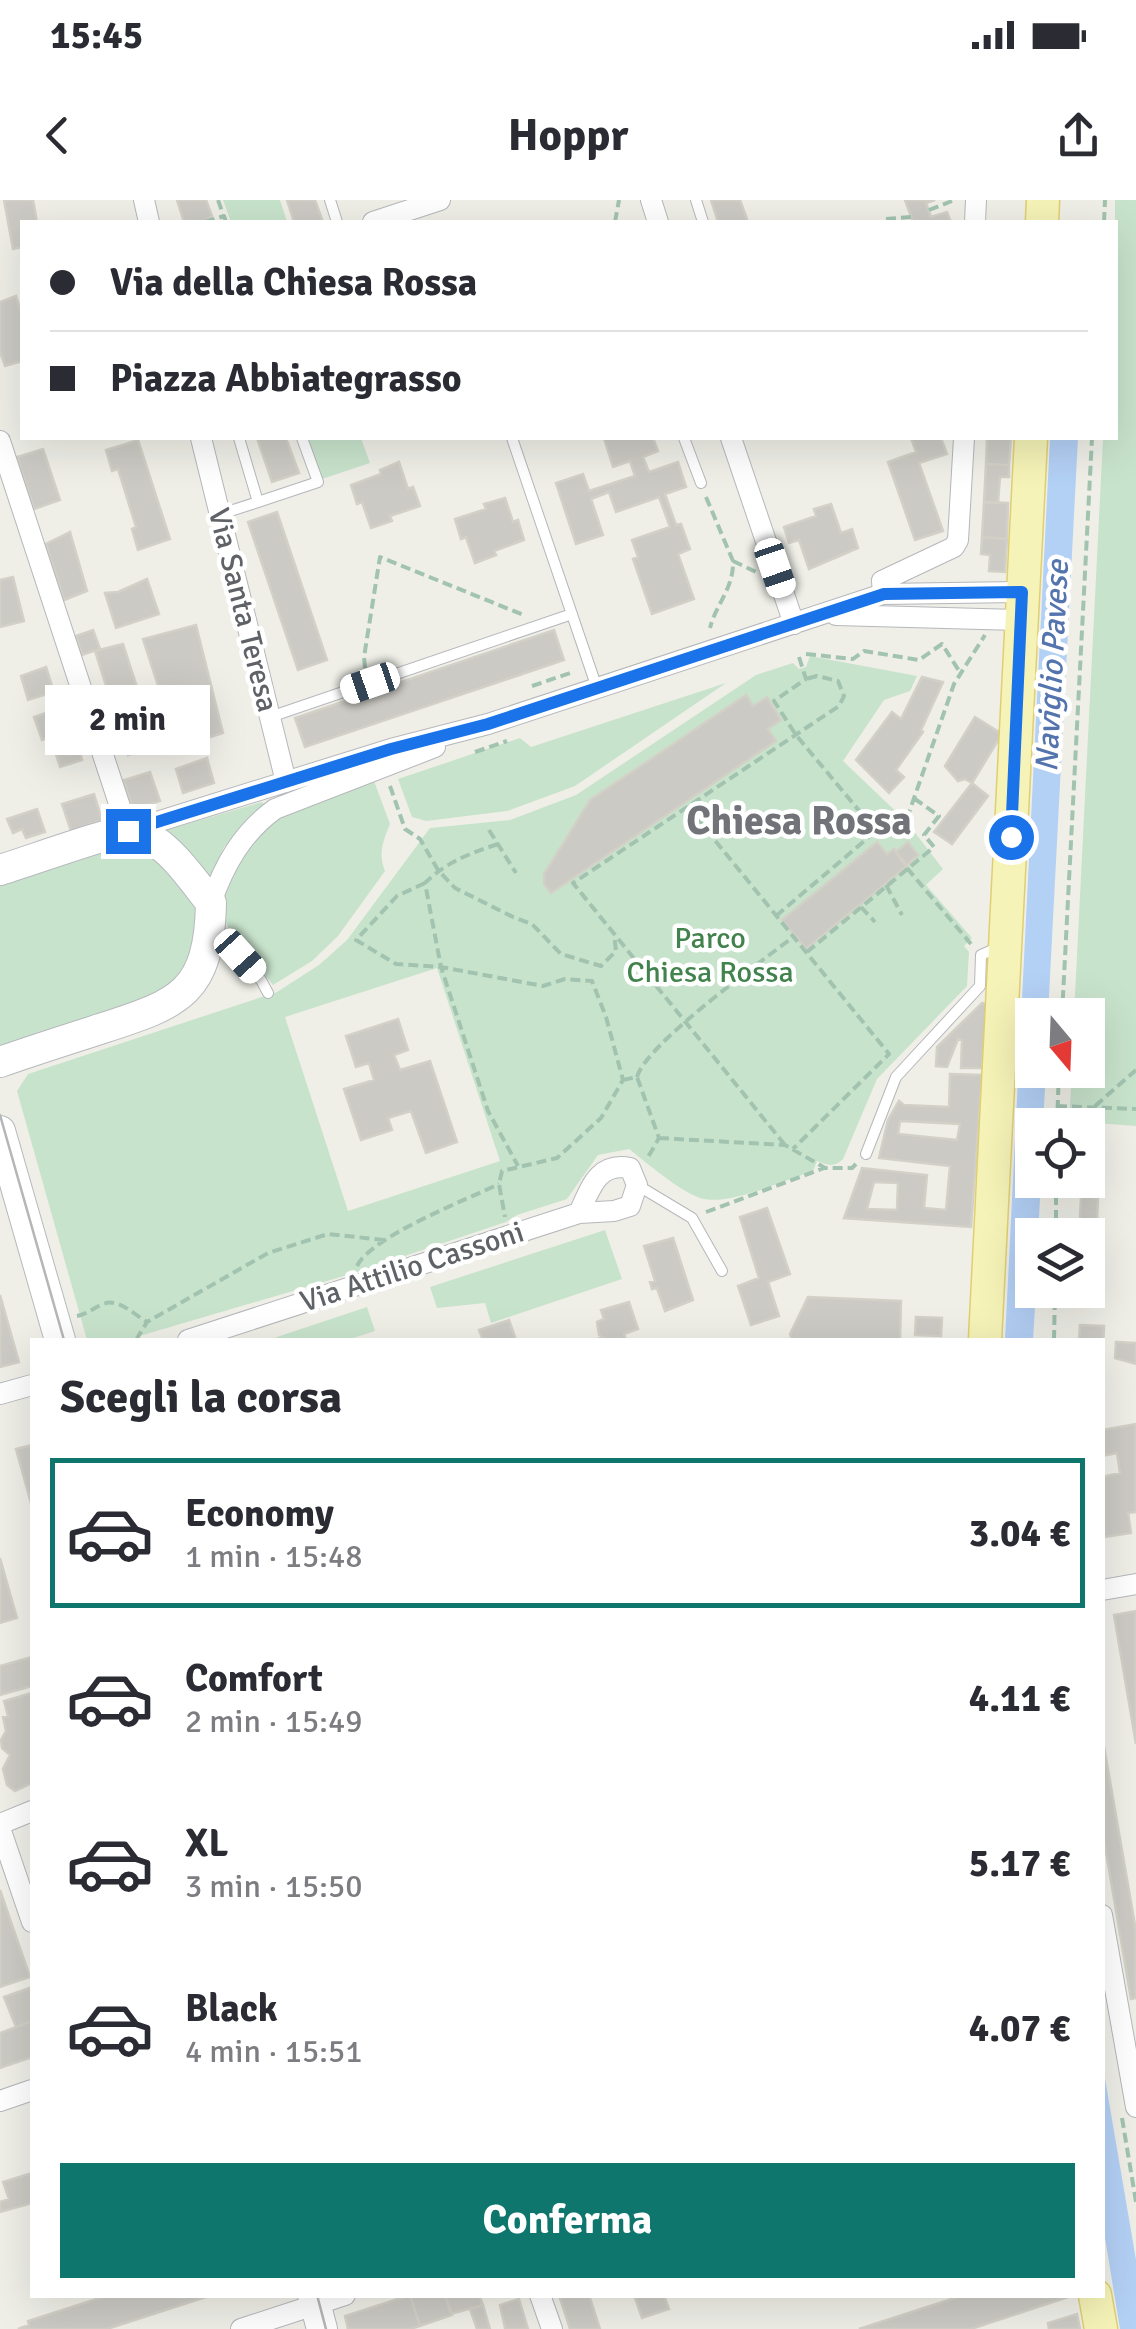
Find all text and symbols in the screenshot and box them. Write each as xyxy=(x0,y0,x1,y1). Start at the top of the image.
text: 15:45 xyxy=(50,12,143,59)
icon: back xyxy=(30,108,85,163)
text: Hoppr xyxy=(508,108,628,163)
icon: share xyxy=(1051,108,1106,163)
text: Via della Chiesa Rossa xyxy=(110,259,477,306)
text: Piazza Abbiategrasso xyxy=(110,355,462,402)
street label: Via Santa Teresa xyxy=(200,504,286,716)
car xyxy=(751,535,799,601)
water label: Naviglio Pavese xyxy=(1027,557,1077,773)
car xyxy=(337,659,403,707)
callout: 2 min xyxy=(46,686,210,756)
text: 2 min xyxy=(89,700,166,739)
district label: Chiesa Rossa xyxy=(686,796,912,846)
route end xyxy=(106,809,151,854)
route start xyxy=(989,815,1034,860)
park label: Parco Chiesa Rossa xyxy=(626,920,794,991)
car xyxy=(209,924,271,988)
north arrow xyxy=(1015,998,1105,1088)
map controls xyxy=(1015,998,1105,1308)
button: locate xyxy=(1015,1108,1105,1198)
street label: Via Attilio Cassoni xyxy=(296,1213,528,1321)
button: layers xyxy=(1015,1218,1105,1308)
text: Scegli la corsa xyxy=(60,1370,342,1425)
icon: car xyxy=(65,1488,155,1578)
text: Economy xyxy=(185,1490,334,1537)
text: 3.04 € xyxy=(969,1510,1070,1557)
text: 1 min · 15:48 xyxy=(185,1537,363,1576)
icon: car xyxy=(65,1653,155,1743)
text: Comfort xyxy=(185,1655,323,1702)
text: 4.11 € xyxy=(969,1675,1070,1722)
text: 2 min · 15:49 xyxy=(185,1702,363,1741)
icon: car xyxy=(65,1818,155,1908)
text: XL xyxy=(185,1820,228,1867)
text: 5.17 € xyxy=(969,1840,1070,1887)
text: 3 min · 15:50 xyxy=(185,1867,363,1906)
icon: car xyxy=(65,1983,155,2073)
text: Black xyxy=(185,1985,278,2032)
text: 4.07 € xyxy=(969,2005,1070,2052)
text: 4 min · 15:51 xyxy=(185,2032,363,2071)
button: Conferma xyxy=(60,2163,1075,2278)

